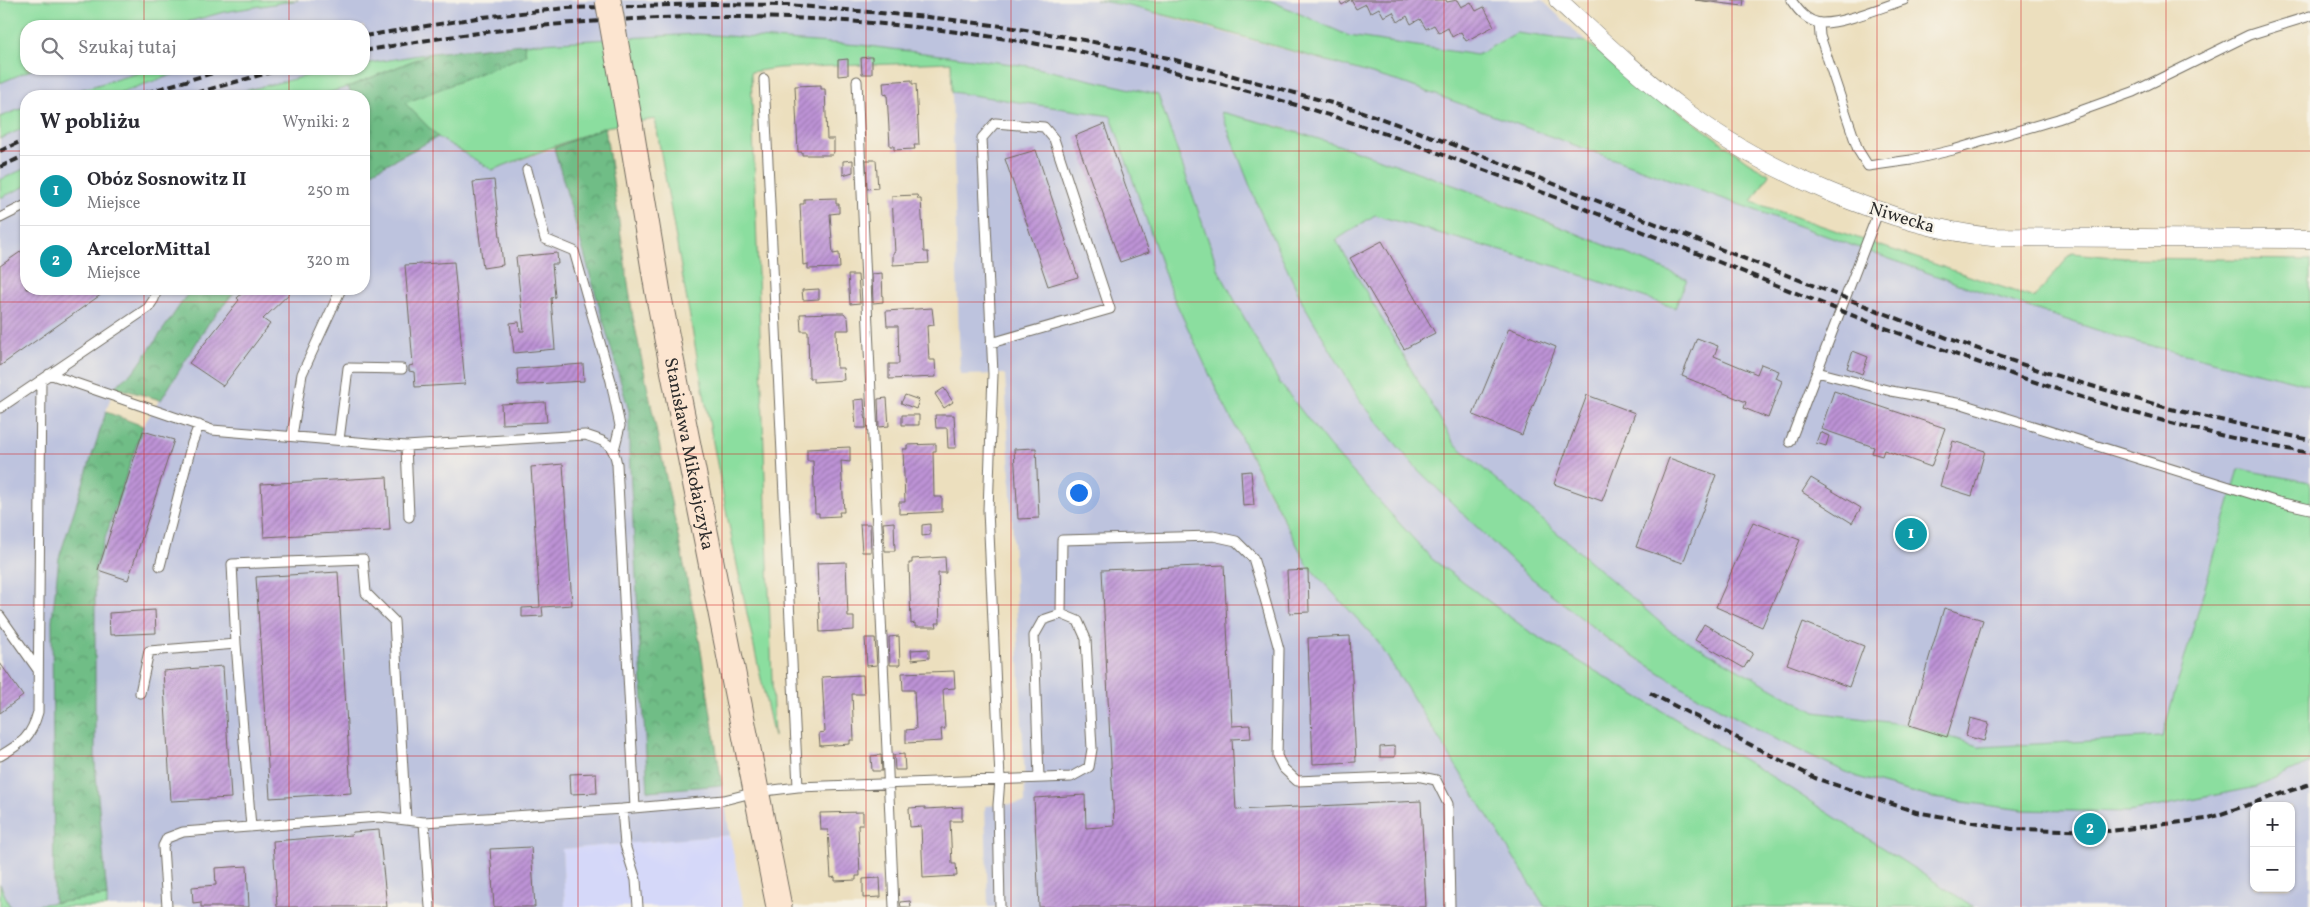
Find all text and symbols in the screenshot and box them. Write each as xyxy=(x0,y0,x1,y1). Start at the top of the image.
search box xyxy=(20,20,370,75)
icon: search xyxy=(38,34,66,62)
text: Szukaj tutaj xyxy=(78,35,177,61)
text: W pobliżu xyxy=(40,108,140,137)
text: Wyniki: 2 xyxy=(282,112,350,134)
text: Obóz Sosnowitz II xyxy=(87,167,247,193)
text: 1 xyxy=(53,180,59,202)
text: 250 m xyxy=(307,180,350,202)
text: Miejsce xyxy=(87,193,140,215)
street label: Niwecka xyxy=(1866,197,1937,240)
text: ArcelorMittal xyxy=(87,237,210,263)
text: 2 xyxy=(52,250,60,272)
text: 320 m xyxy=(306,250,350,272)
text: Miejsce xyxy=(87,263,140,285)
street label: Stanisława Mikołajczyka xyxy=(657,355,719,552)
your location xyxy=(1066,480,1092,506)
pin: 1 xyxy=(1895,515,1927,553)
map controls xyxy=(2250,802,2295,892)
button: + xyxy=(2250,802,2295,847)
pin: 2 xyxy=(2074,810,2106,848)
button: − xyxy=(2250,847,2295,892)

